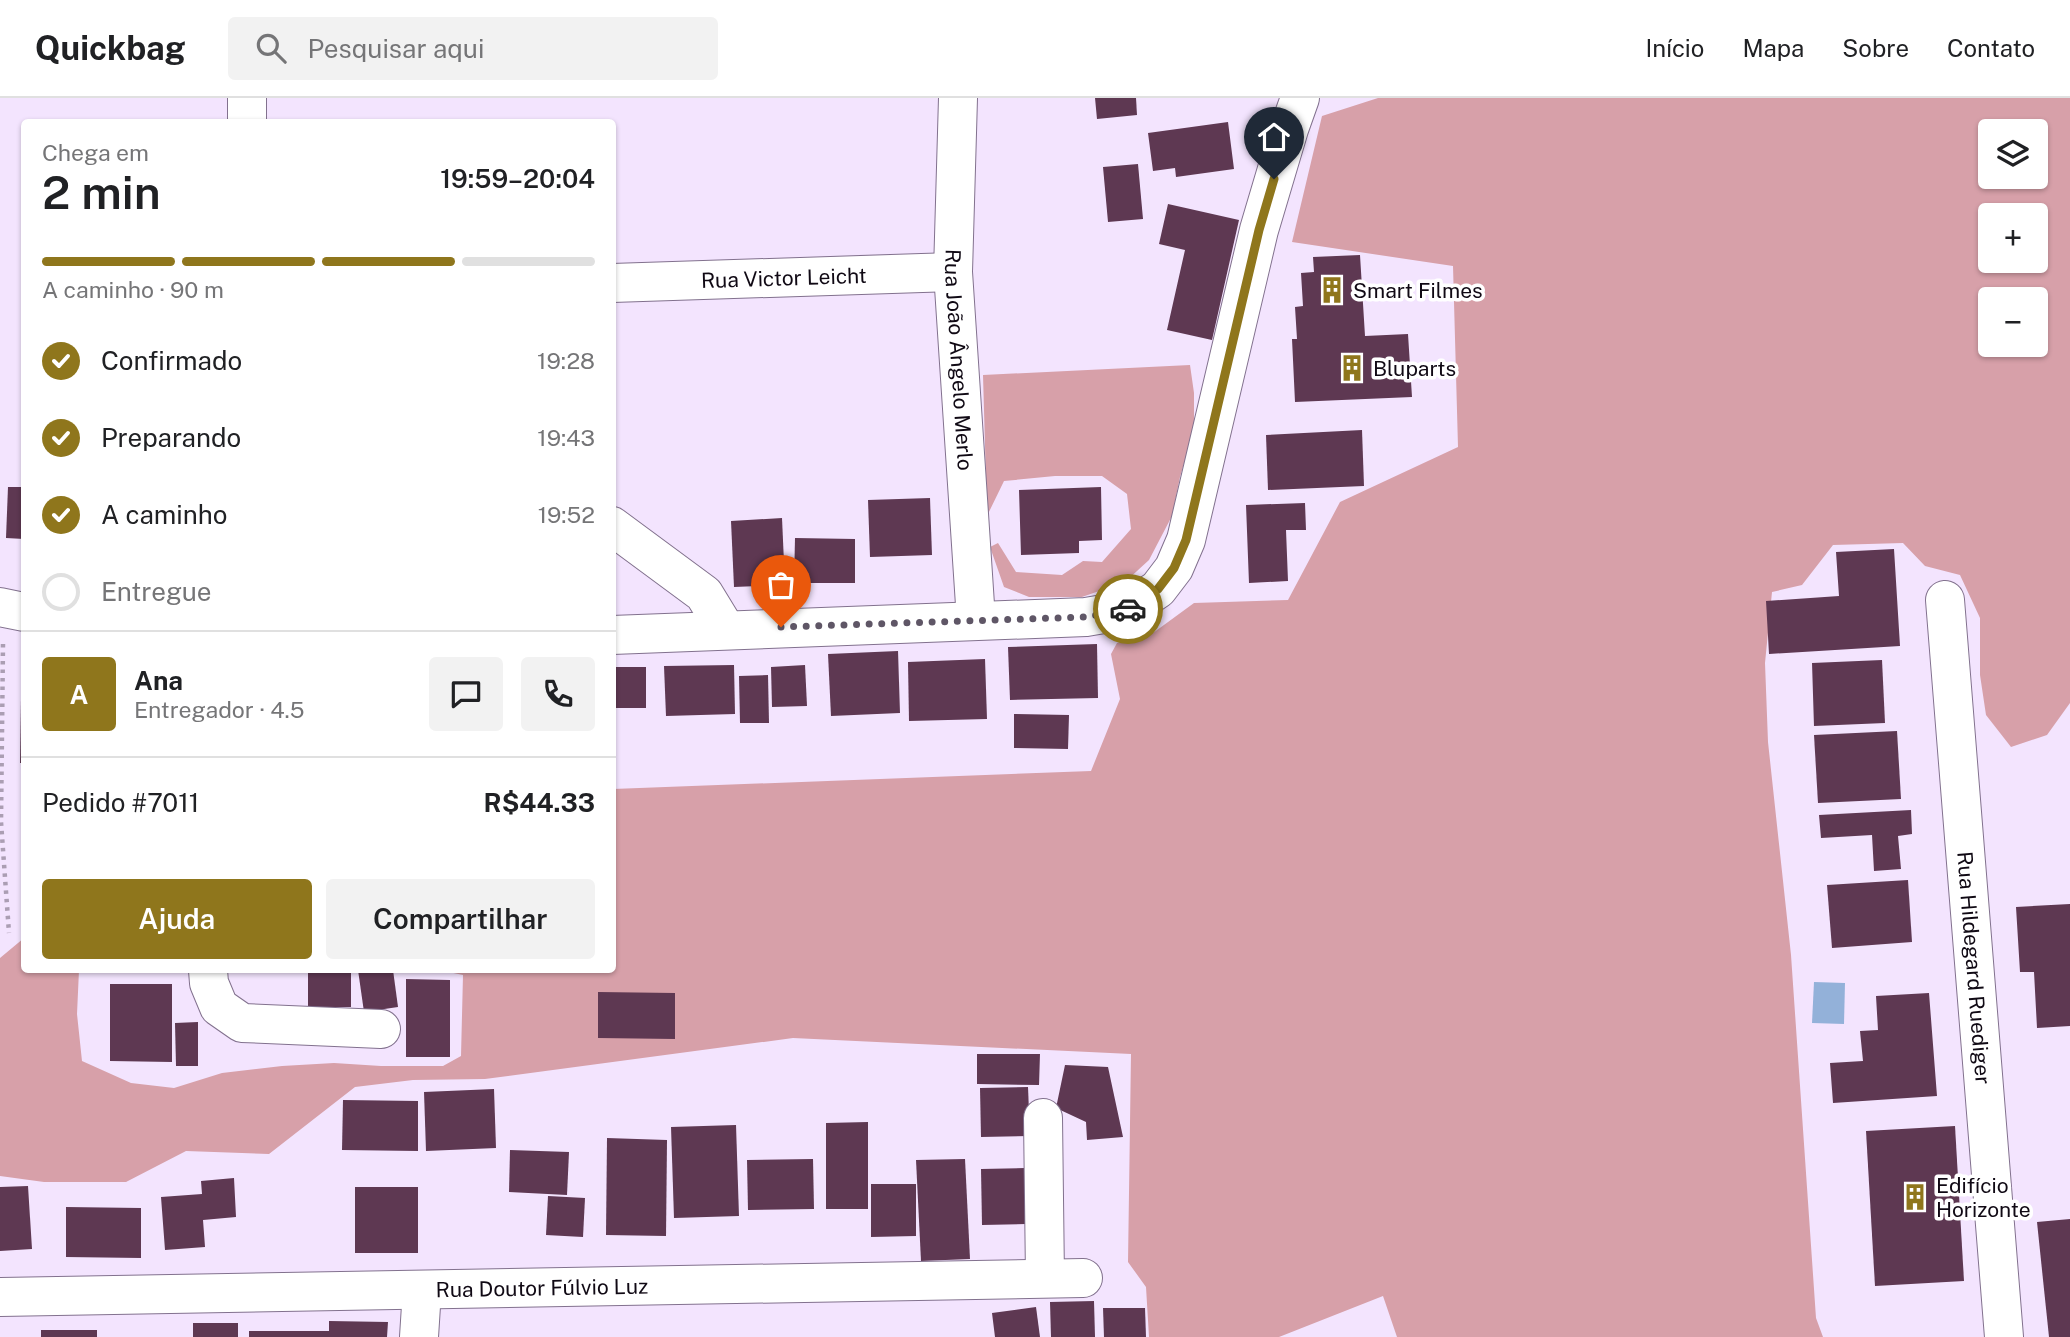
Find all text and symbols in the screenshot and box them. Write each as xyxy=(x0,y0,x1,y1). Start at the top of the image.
search box xyxy=(228,17,718,80)
text: Quickbag xyxy=(35,29,186,67)
icon: search xyxy=(252,29,290,67)
text: Pesquisar aqui xyxy=(308,33,484,64)
text: Início xyxy=(1646,34,1704,62)
text: Mapa xyxy=(1742,34,1804,62)
text: Sobre xyxy=(1842,34,1909,62)
text: Contato xyxy=(1947,34,2035,62)
pin xyxy=(1244,107,1304,179)
icon: home xyxy=(1255,118,1293,156)
map controls xyxy=(1978,119,2048,357)
button: layers xyxy=(1978,119,2048,189)
text: Chega em xyxy=(42,139,149,166)
text: 19:59–20:04 xyxy=(440,163,595,194)
text: 2 min xyxy=(42,165,161,219)
button: + xyxy=(1978,203,2048,273)
street label: Rua João Ângelo Merlo xyxy=(940,249,979,471)
street label: Rua Victor Leicht xyxy=(701,262,867,293)
building icon: Smart Filmes xyxy=(1317,275,1347,305)
text: A caminho · 90 m xyxy=(42,276,224,303)
place label: Smart Filmes xyxy=(1353,278,1483,303)
button: − xyxy=(1978,287,2048,357)
icon: check xyxy=(42,342,80,380)
text: Confirmado xyxy=(101,345,242,376)
text: 19:28 xyxy=(537,347,595,374)
building icon: Bluparts xyxy=(1337,353,1367,383)
place label: Bluparts xyxy=(1373,356,1456,381)
icon: check xyxy=(42,419,80,457)
text: Preparando xyxy=(101,422,241,453)
text: 19:43 xyxy=(537,424,595,451)
icon: check xyxy=(42,496,80,534)
text: A caminho xyxy=(101,499,228,530)
text: 19:52 xyxy=(538,501,595,528)
pin xyxy=(751,555,811,627)
icon: bag xyxy=(762,566,800,604)
courier xyxy=(1093,574,1163,644)
text: Entregue xyxy=(101,576,212,607)
icon: car xyxy=(1109,590,1147,628)
button: chat xyxy=(429,657,503,731)
button: phone xyxy=(521,657,595,731)
text: Ana xyxy=(134,665,183,696)
text: A xyxy=(70,679,88,710)
text: Entregador · 4.5 xyxy=(134,696,305,723)
text: Pedido #7011 xyxy=(42,787,199,818)
text: R$44.33 xyxy=(484,787,595,818)
street label: Rua Hildegard Ruediger xyxy=(1953,850,1996,1085)
button: Ajuda xyxy=(42,879,312,959)
button: Compartilhar xyxy=(326,879,595,959)
place label: Edifício Horizonte xyxy=(1936,1173,2031,1222)
building icon: Edifício Horizonte xyxy=(1900,1182,1930,1212)
street label: Rua Doutor Fúlvio Luz xyxy=(436,1273,648,1302)

